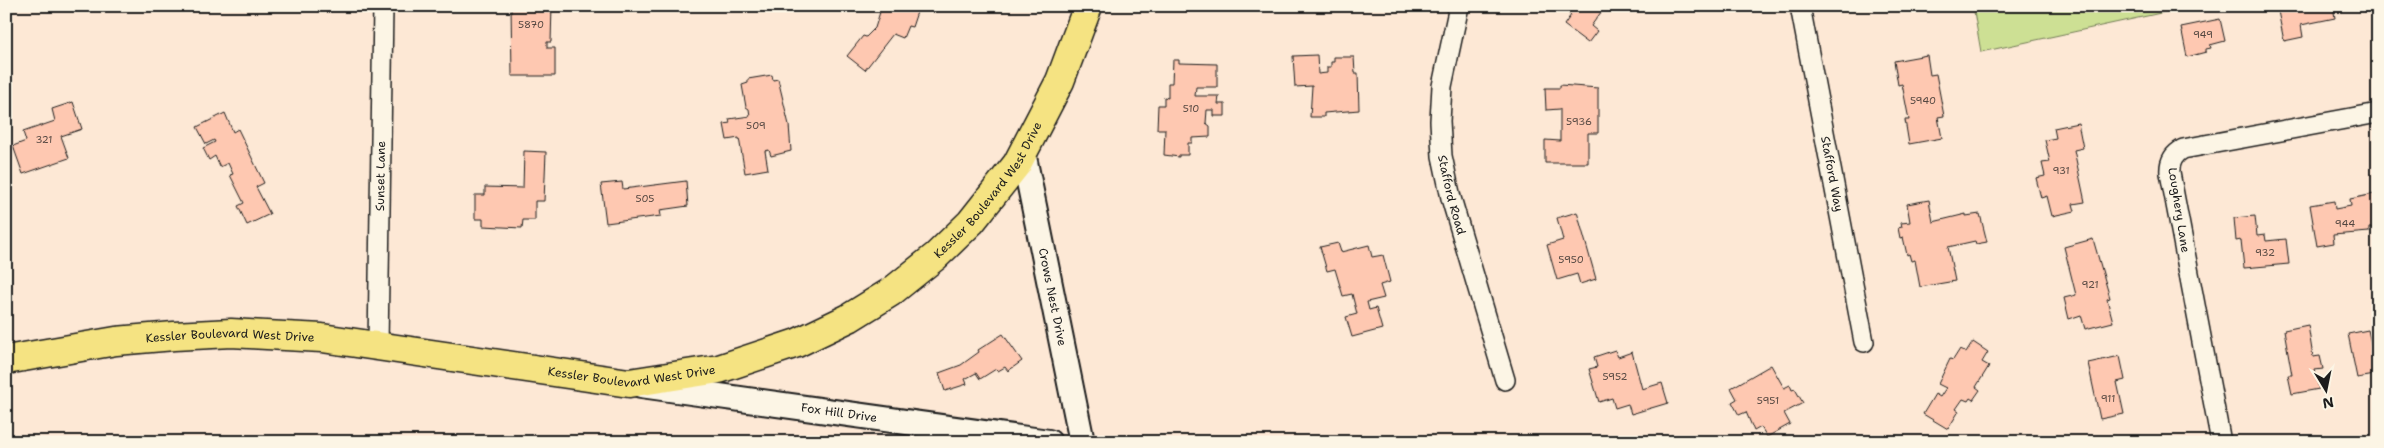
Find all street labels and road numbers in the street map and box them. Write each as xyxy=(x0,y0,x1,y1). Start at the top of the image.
street label: Kessler Boulevard West Drive xyxy=(930,119,1046,262)
street label: Stafford Way xyxy=(1817,135,1847,213)
street label: Sunset Lane xyxy=(372,141,389,211)
street label: Stafford Road xyxy=(1434,154,1470,237)
street label: Loughery Lane xyxy=(2164,166,2194,254)
street label: Crows Nest Drive xyxy=(1035,247,1070,348)
street label: Kessler Boulevard West Drive xyxy=(145,325,315,346)
street label: Kessler Boulevard West Drive xyxy=(547,362,717,391)
street label: Fox Hill Drive xyxy=(800,399,878,426)

